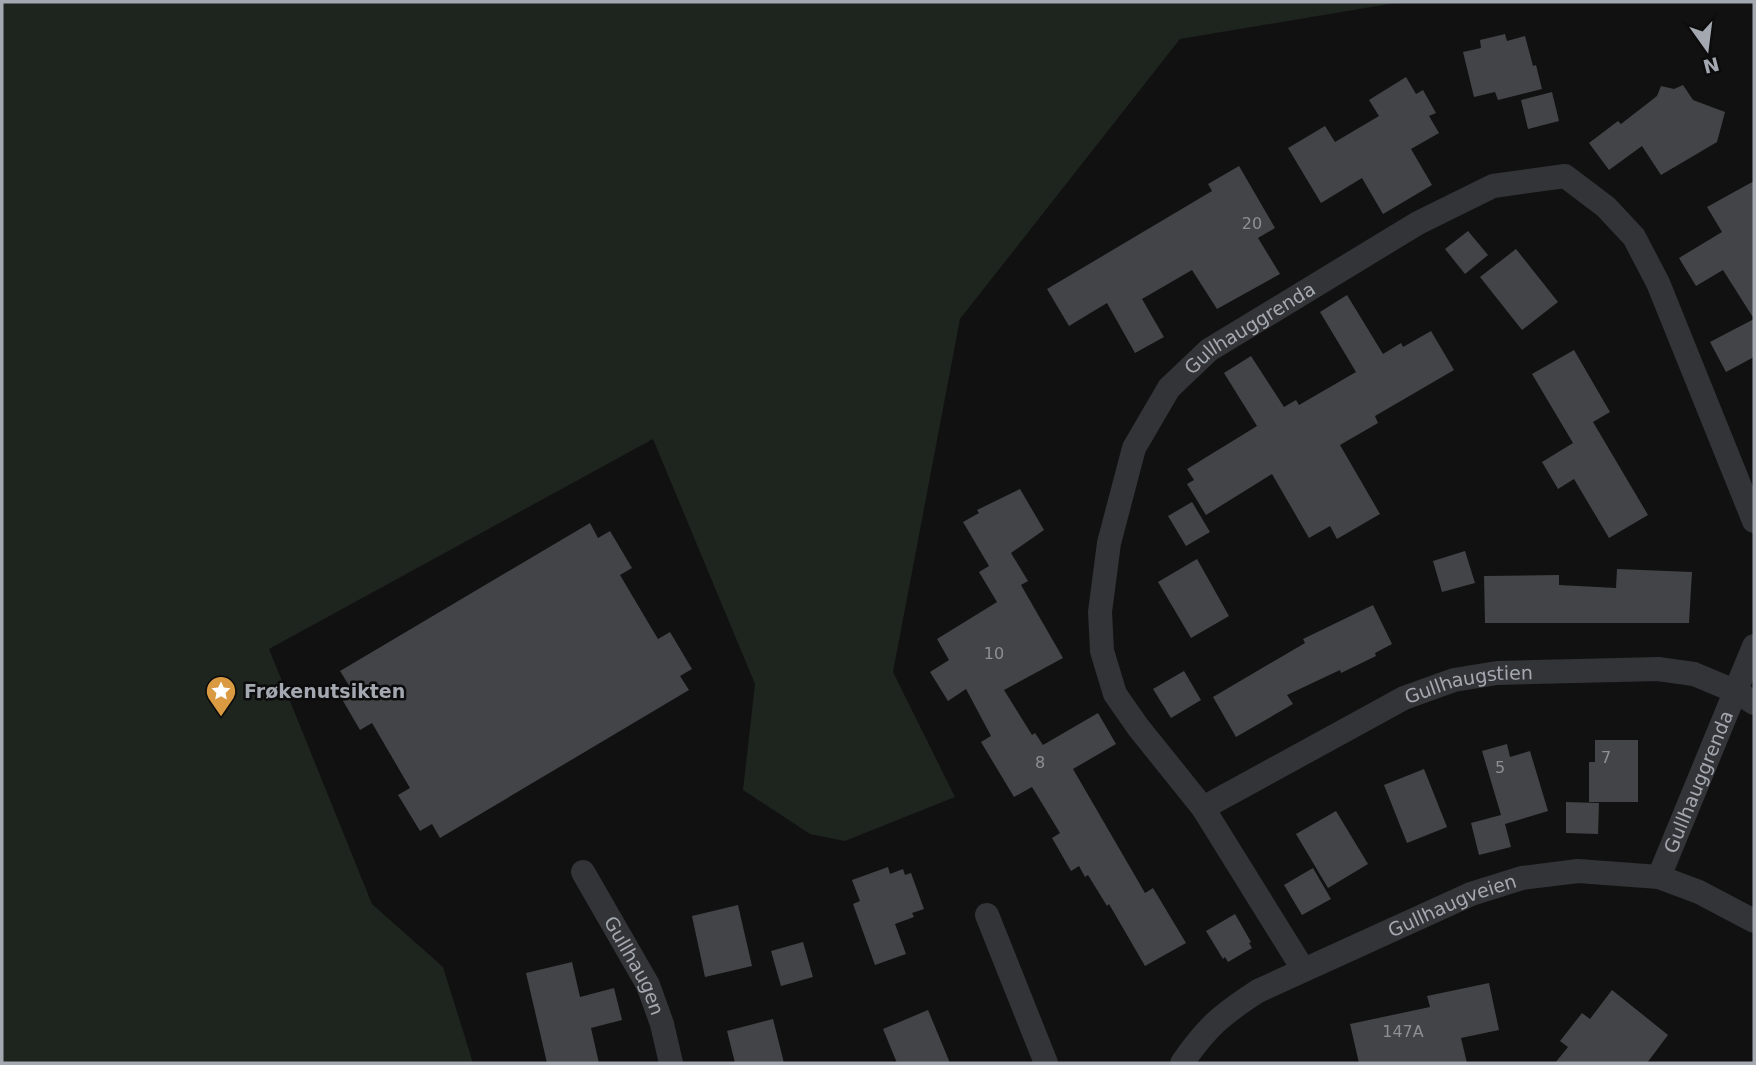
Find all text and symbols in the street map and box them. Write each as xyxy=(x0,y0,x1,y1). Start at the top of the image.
north arrow xyxy=(1672,14,1742,84)
text: N xyxy=(1701,53,1721,78)
house number: 20 xyxy=(1242,214,1262,233)
street label: Gullhauggrenda xyxy=(1180,277,1319,379)
house number: 10 xyxy=(984,644,1004,663)
street label: Gullhaugstien xyxy=(1401,661,1533,708)
place icon: Frøkenutsikten xyxy=(204,674,238,718)
place label: Frøkenutsikten xyxy=(244,680,405,702)
street label: Gullhauggrenda xyxy=(1659,707,1737,856)
house number: 7 xyxy=(1601,748,1611,767)
house number: 8 xyxy=(1035,753,1045,772)
house number: 5 xyxy=(1495,758,1505,777)
street label: Gullhaugveien xyxy=(1384,869,1519,941)
street label: Gullhaugen xyxy=(600,912,669,1018)
house number: 147A xyxy=(1382,1022,1424,1041)

